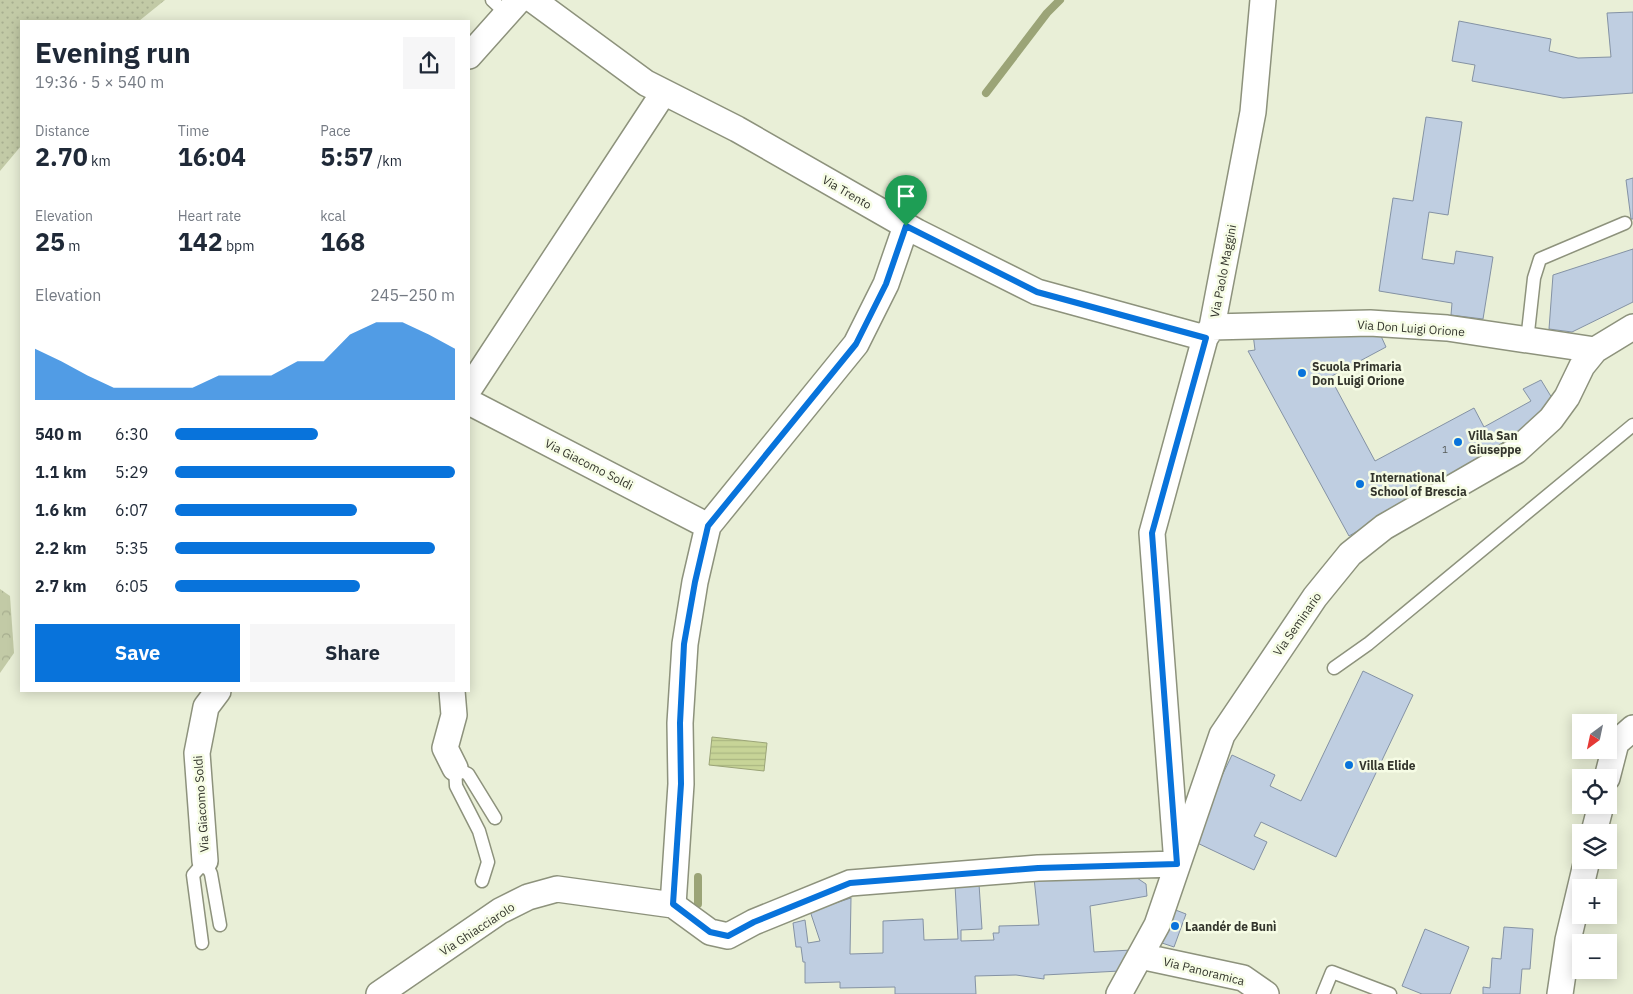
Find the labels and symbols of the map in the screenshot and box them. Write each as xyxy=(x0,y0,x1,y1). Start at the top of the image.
street label: Via Trento xyxy=(820,172,875,212)
pin xyxy=(885,175,927,226)
street label: Via Paolo Maggini xyxy=(1207,223,1239,319)
street label: Via Don Luigi Orione xyxy=(1357,317,1466,339)
place label: Scuola Primaria Don Luigi Orione xyxy=(1312,359,1405,388)
marker: Scuola Primaria Don Luigi Orione xyxy=(1296,367,1308,379)
place label: Villa San Giuseppe xyxy=(1468,428,1522,457)
street label: Via Giacomo Soldi xyxy=(542,435,636,493)
marker: Villa San Giuseppe xyxy=(1452,436,1464,448)
house number: 1 xyxy=(1442,443,1448,456)
place label: International School of Brescia xyxy=(1370,470,1467,499)
marker: International School of Brescia xyxy=(1354,478,1366,490)
street label: Via Seminario xyxy=(1270,589,1325,659)
north arrow xyxy=(1572,714,1618,759)
street label: Via Giacomo Soldi xyxy=(190,755,212,853)
place label: Villa Elide xyxy=(1359,758,1416,773)
marker: Villa Elide xyxy=(1343,759,1355,771)
street label: Via Ghiacciarolo xyxy=(437,899,518,959)
place label: Laandér de Bunì xyxy=(1185,919,1277,934)
marker: Laandér de Bunì xyxy=(1169,920,1181,932)
street label: Via Panoramica xyxy=(1162,954,1247,988)

